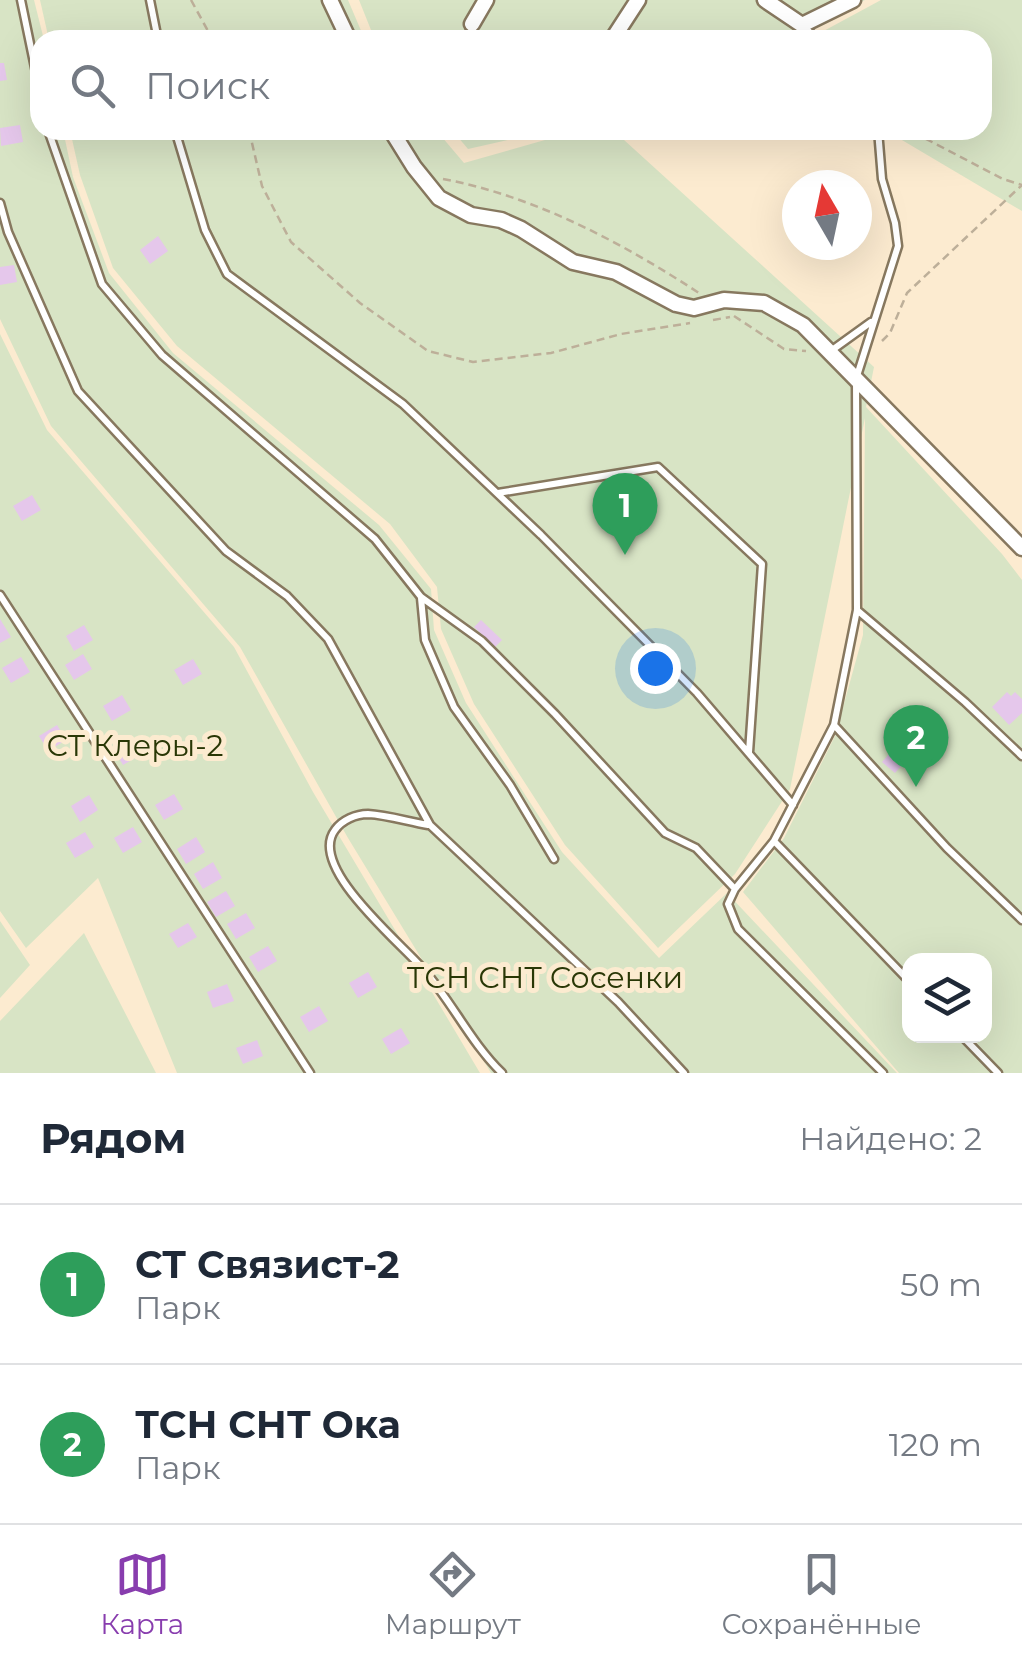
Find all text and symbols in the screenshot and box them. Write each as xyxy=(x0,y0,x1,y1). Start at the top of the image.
search box xyxy=(30,30,992,140)
icon: search xyxy=(65,58,120,113)
text: Поиск xyxy=(145,62,270,109)
north arrow xyxy=(782,170,872,260)
pin: 1 xyxy=(592,472,658,555)
your location xyxy=(630,643,681,694)
pin: 2 xyxy=(884,704,948,787)
park label: СТ Клеры-2 xyxy=(47,727,223,764)
map controls xyxy=(902,953,992,1043)
button: layers xyxy=(902,953,992,1043)
park label: ТСН СНТ Сосенки xyxy=(407,959,683,996)
text: Рядом xyxy=(40,1112,187,1164)
text: Найдено: 2 xyxy=(799,1119,982,1158)
text: СТ Связист-2 xyxy=(135,1241,399,1288)
text: 1 xyxy=(66,1265,79,1304)
text: 50 m xyxy=(900,1265,982,1304)
text: Парк xyxy=(135,1288,221,1327)
text: ТСН СНТ Ока xyxy=(135,1401,401,1448)
text: 2 xyxy=(63,1425,82,1464)
text: 120 m xyxy=(889,1425,982,1464)
text: Парк xyxy=(135,1448,221,1487)
tab: Карта xyxy=(100,1547,184,1641)
tab: Маршрут xyxy=(385,1547,521,1641)
tab: Сохранённые xyxy=(721,1547,922,1641)

